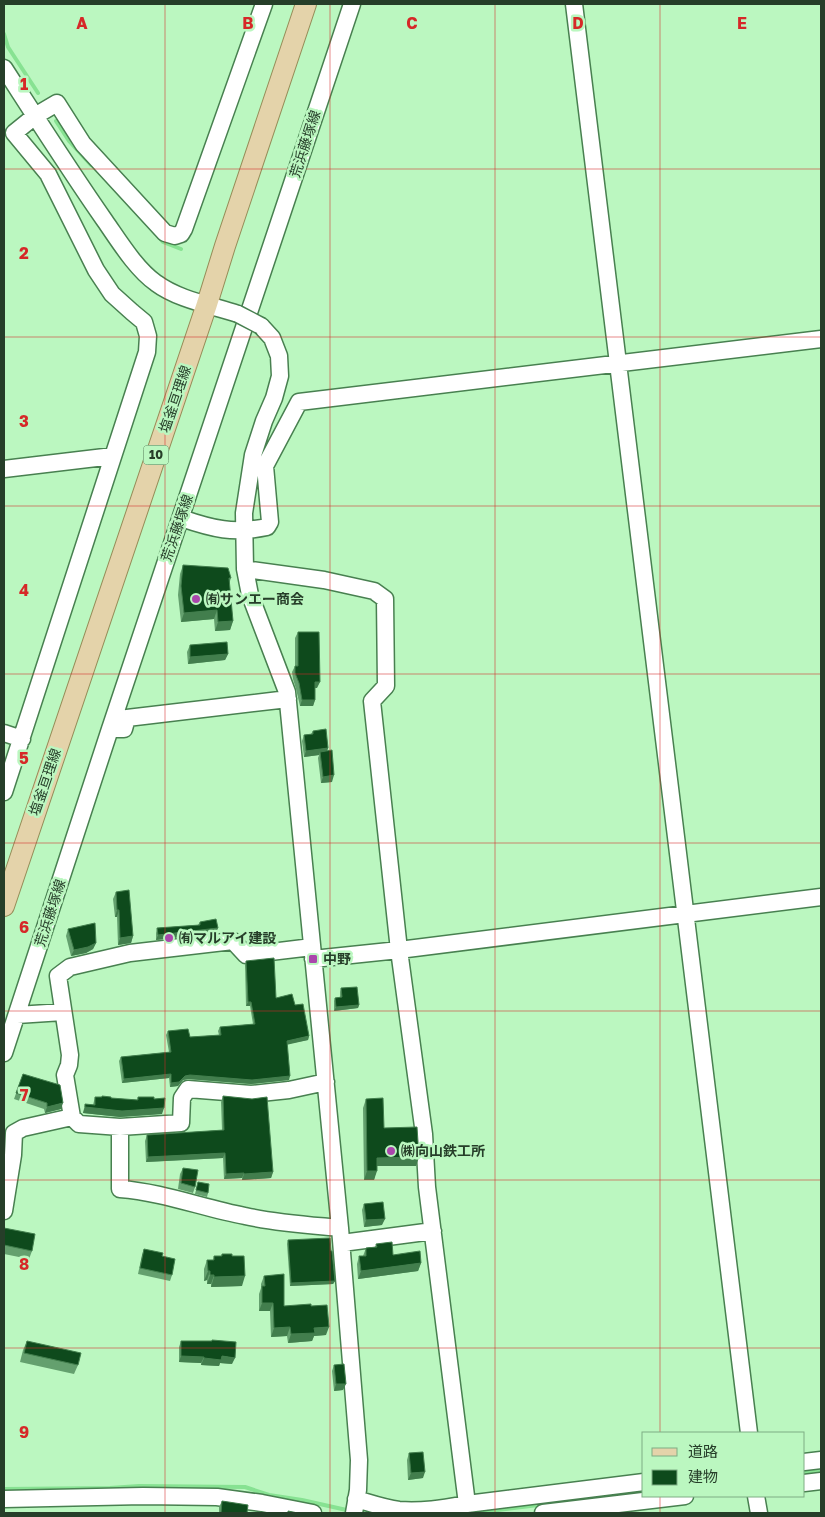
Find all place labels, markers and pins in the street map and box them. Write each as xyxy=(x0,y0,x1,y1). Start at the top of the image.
place label: ㈲サンエー商会 xyxy=(206,590,304,607)
marker: ㈲サンエー商会 xyxy=(190,593,202,605)
place label: ㈲マルアイ建設 xyxy=(179,929,276,946)
marker: ㈲マルアイ建設 xyxy=(163,932,175,944)
place label: 中野 xyxy=(323,950,351,967)
marker: 中野 xyxy=(307,953,319,965)
place label: ㈱向山鉄工所 xyxy=(401,1142,485,1159)
marker: ㈱向山鉄工所 xyxy=(385,1145,397,1157)

